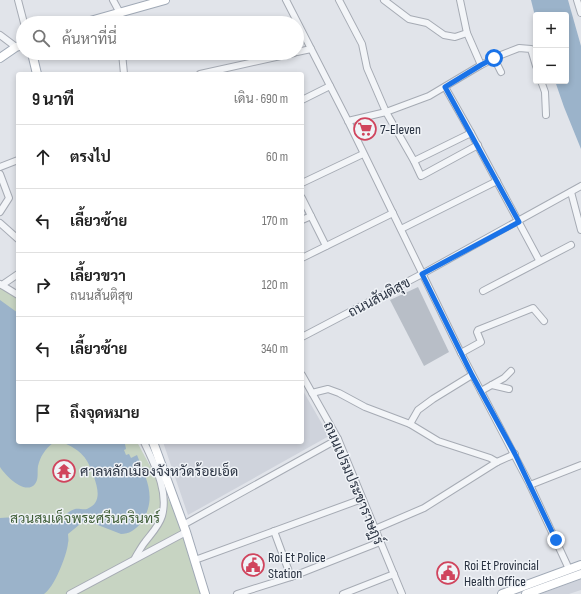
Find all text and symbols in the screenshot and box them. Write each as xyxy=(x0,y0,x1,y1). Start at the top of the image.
map controls xyxy=(533,12,569,84)
button: + xyxy=(533,12,569,48)
search box xyxy=(16,16,304,60)
icon: search xyxy=(30,27,52,49)
text: ค้นหาที่นี่ xyxy=(62,30,117,49)
button: − xyxy=(533,48,569,84)
route start xyxy=(485,49,503,67)
text: 9 นาที xyxy=(32,90,74,110)
text: เดิน · 690 m xyxy=(234,91,288,107)
supermarket icon: 7-Eleven xyxy=(352,116,378,142)
place label: 7-Eleven xyxy=(380,121,421,138)
icon: ahead xyxy=(32,146,54,168)
text: ตรงไป xyxy=(70,148,111,167)
text: 60 m xyxy=(266,149,288,165)
icon: left xyxy=(32,210,54,232)
text: เลี้ยวซ้าย xyxy=(70,212,127,231)
text: 170 m xyxy=(262,213,288,229)
text: เลี้ยวขวา xyxy=(70,267,126,286)
icon: right xyxy=(32,274,54,296)
street label: ถนนสันติสุข xyxy=(345,274,414,322)
text: 120 m xyxy=(262,277,288,293)
text: ถนนสันติสุข xyxy=(70,288,133,304)
icon: left xyxy=(32,338,54,360)
text: เลี้ยวซ้าย xyxy=(70,340,127,359)
text: 340 m xyxy=(261,341,288,357)
icon: arrive xyxy=(32,402,54,424)
text: ถึงจุดหมาย xyxy=(70,404,140,423)
street label: ถนนเปรมประชาราษฏร์ xyxy=(320,419,388,547)
temple icon: ศาลหลักเมืองจังหวัดร้อยเอ็ด xyxy=(51,458,77,484)
place label: ศาลหลักเมืองจังหวัดร้อยเอ็ด xyxy=(80,462,238,480)
park label: สวนสมเด็จพระศรีนครินทร์ xyxy=(10,509,160,527)
route end xyxy=(547,531,565,549)
place label: Roi Et Police Station xyxy=(268,549,326,582)
public building icon: Roi Et Police Station xyxy=(240,552,266,578)
place label: Roi Et Provincial Health Office xyxy=(464,557,539,590)
public building icon: Roi Et Provincial Health Office xyxy=(435,560,461,586)

